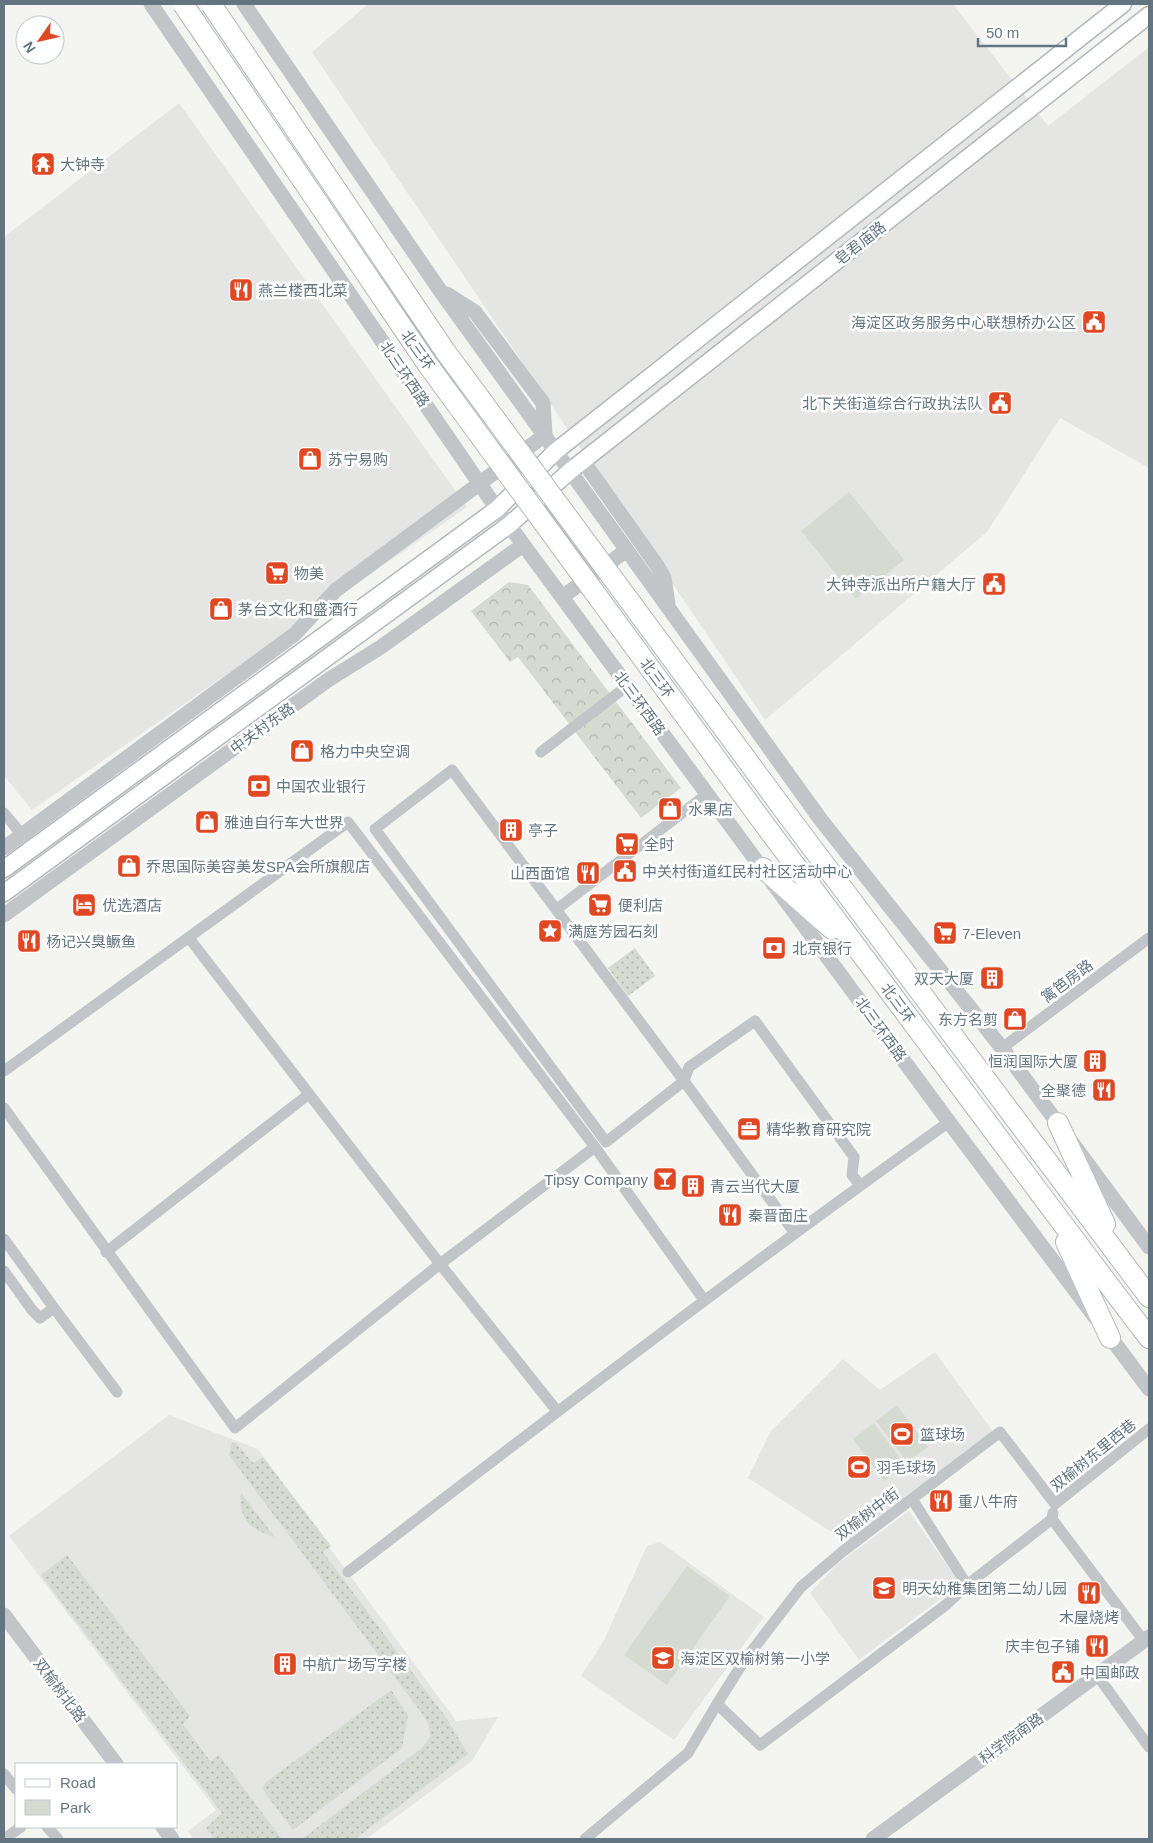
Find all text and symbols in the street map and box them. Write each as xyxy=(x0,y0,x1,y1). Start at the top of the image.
north arrow xyxy=(15,15,65,65)
scale bar xyxy=(978,15,1066,47)
text: 50 m xyxy=(986,24,1019,41)
text: N xyxy=(20,39,39,56)
temple icon: 大钟寺 xyxy=(30,151,56,177)
place label: 大钟寺 xyxy=(60,156,105,173)
street label: 皂君庙路 xyxy=(831,218,889,268)
restaurant icon: 燕兰楼西北菜 xyxy=(228,277,254,303)
place label: 燕兰楼西北菜 xyxy=(258,282,348,299)
public building icon: 海淀区政务服务中心联想桥办公区 xyxy=(1081,309,1107,335)
place label: 海淀区政务服务中心联想桥办公区 xyxy=(851,314,1076,331)
street label: 北三环 xyxy=(398,327,438,373)
street label: 北三环西路 xyxy=(377,338,433,410)
public building icon: 北下关街道综合行政执法队 xyxy=(987,390,1013,416)
place label: 北下关街道综合行政执法队 xyxy=(802,395,982,412)
shop icon: 苏宁易购 xyxy=(297,446,323,472)
place label: 苏宁易购 xyxy=(328,451,388,468)
supermarket icon: 物美 xyxy=(264,560,290,586)
place label: 物美 xyxy=(294,565,324,582)
public building icon: 大钟寺派出所户籍大厅 xyxy=(981,571,1007,597)
place label: 大钟寺派出所户籍大厅 xyxy=(826,576,976,593)
shop icon: 茅台文化和盛酒行 xyxy=(208,596,234,622)
place label: 茅台文化和盛酒行 xyxy=(238,601,358,618)
street label: 北三环 xyxy=(637,655,677,701)
street label: 北三环西路 xyxy=(611,668,669,738)
street label: 中关村东路 xyxy=(227,699,297,757)
shop icon: 格力中央空调 xyxy=(289,738,315,764)
place label: 格力中央空调 xyxy=(320,743,410,760)
bank icon: 中国农业银行 xyxy=(246,773,272,799)
place label: 中国农业银行 xyxy=(276,778,366,795)
shop icon: 水果店 xyxy=(657,796,683,822)
place label: 水果店 xyxy=(688,801,733,818)
shop icon: 雅迪自行车大世界 xyxy=(194,809,220,835)
place label: 雅迪自行车大世界 xyxy=(224,814,344,831)
building icon: 亭子 xyxy=(498,817,524,843)
place label: 亭子 xyxy=(528,822,558,839)
supermarket icon: 全时 xyxy=(614,831,640,857)
place label: 全时 xyxy=(644,836,674,853)
shop icon: 乔思国际美容美发SPA会所旗舰店 xyxy=(116,853,142,879)
place label: 乔思国际美容美发SPA会所旗舰店 xyxy=(146,858,370,875)
public building icon: 中关村街道红民村社区活动中心 xyxy=(612,858,638,884)
restaurant icon: 山西面馆 xyxy=(575,860,601,886)
place label: 中关村街道红民村社区活动中心 xyxy=(642,863,852,880)
place label: 山西面馆 xyxy=(510,865,570,882)
hotel icon: 优选酒店 xyxy=(71,892,97,918)
supermarket icon: 便利店 xyxy=(587,892,613,918)
place label: 优选酒店 xyxy=(102,897,162,914)
place label: 便利店 xyxy=(618,897,663,914)
place icon: 满庭芳园石刻 xyxy=(537,918,563,944)
supermarket icon: 7-Eleven xyxy=(932,920,958,946)
place label: 满庭芳园石刻 xyxy=(568,923,658,940)
place label: 7-Eleven xyxy=(962,925,1021,942)
restaurant icon: 杨记兴臭鳜鱼 xyxy=(16,928,42,954)
place label: 杨记兴臭鳜鱼 xyxy=(46,933,136,950)
bank icon: 北京银行 xyxy=(761,935,787,961)
place label: 北京银行 xyxy=(792,940,852,957)
street label: 篱笆房路 xyxy=(1038,956,1096,1006)
building icon: 双天大厦 xyxy=(979,965,1005,991)
place label: 双天大厦 xyxy=(914,970,974,987)
street label: 北三环 xyxy=(878,980,918,1026)
street label: 北三环西路 xyxy=(852,994,910,1064)
shop icon: 东方名剪 xyxy=(1002,1006,1028,1032)
place label: 东方名剪 xyxy=(938,1011,998,1028)
building icon: 恒润国际大厦 xyxy=(1082,1048,1108,1074)
place label: 恒润国际大厦 xyxy=(988,1053,1078,1070)
restaurant icon: 全聚德 xyxy=(1091,1077,1117,1103)
place label: 全聚德 xyxy=(1041,1082,1086,1099)
office icon: 精华教育研究院 xyxy=(736,1116,762,1142)
place label: 精华教育研究院 xyxy=(766,1121,871,1138)
bar icon: Tipsy Company xyxy=(652,1166,678,1192)
place label: Tipsy Company xyxy=(544,1171,648,1188)
building icon: 青云当代大厦 xyxy=(680,1173,706,1199)
place label: 青云当代大厦 xyxy=(710,1178,800,1195)
restaurant icon: 秦晋面庄 xyxy=(717,1202,743,1228)
place label: 秦晋面庄 xyxy=(748,1207,808,1224)
street label: 双榆树东里西巷 xyxy=(1047,1415,1139,1495)
sports icon: 篮球场 xyxy=(889,1421,915,1447)
place label: 篮球场 xyxy=(920,1426,965,1443)
sports icon: 羽毛球场 xyxy=(846,1454,872,1480)
place label: 羽毛球场 xyxy=(876,1459,936,1476)
street label: 双榆树中街 xyxy=(832,1485,902,1543)
restaurant icon: 重八牛府 xyxy=(928,1488,954,1514)
place label: 重八牛府 xyxy=(958,1493,1018,1510)
school or university icon: 明天幼稚集团第二幼儿园 xyxy=(871,1575,897,1601)
place label: 明天幼稚集团第二幼儿园 xyxy=(902,1580,1067,1597)
restaurant icon: 木屋烧烤 xyxy=(1076,1580,1102,1606)
place label: 木屋烧烤 xyxy=(1059,1609,1119,1626)
restaurant icon: 庆丰包子铺 xyxy=(1084,1633,1110,1659)
place label: 庆丰包子铺 xyxy=(1005,1638,1080,1655)
school or university icon: 海淀区双榆树第一小学 xyxy=(650,1645,676,1671)
place label: 海淀区双榆树第一小学 xyxy=(680,1650,830,1667)
building icon: 中航广场写字楼 xyxy=(272,1651,298,1677)
street label: 双榆树北路 xyxy=(31,1655,89,1725)
place label: 中航广场写字楼 xyxy=(302,1656,407,1673)
public building icon: 中国邮政 xyxy=(1050,1659,1076,1685)
place label: 中国邮政 xyxy=(1080,1664,1140,1681)
street label: 科学院南路 xyxy=(976,1709,1046,1767)
legend xyxy=(15,1763,178,1828)
text: Road xyxy=(60,1774,96,1791)
text: Park xyxy=(60,1799,91,1816)

